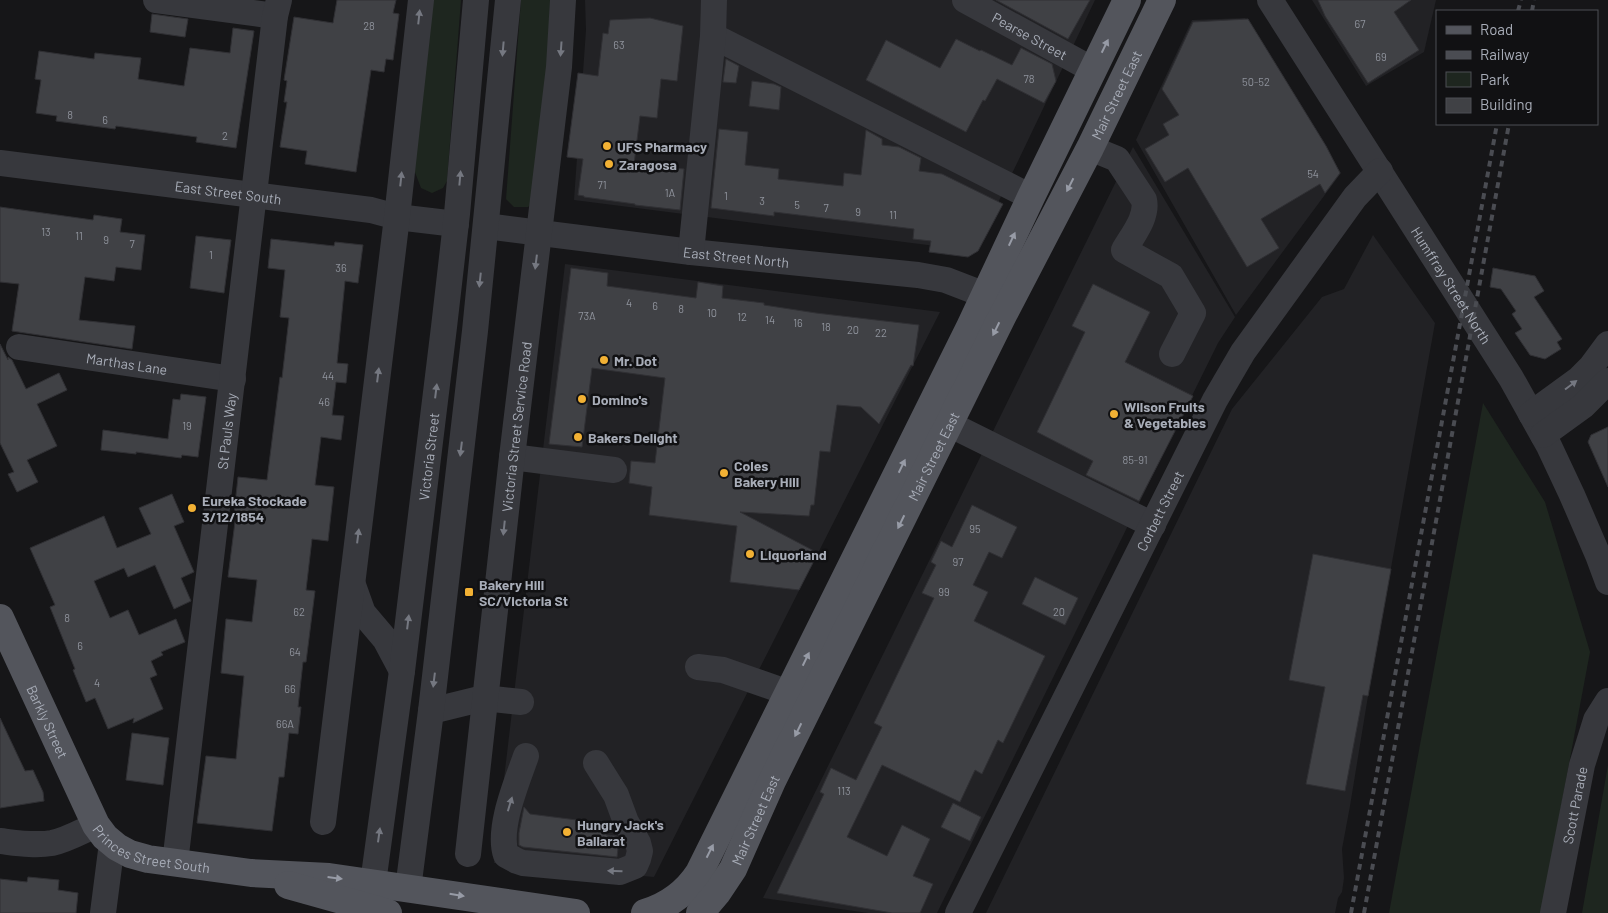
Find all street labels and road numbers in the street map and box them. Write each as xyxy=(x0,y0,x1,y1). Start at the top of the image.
street label: Pearse Street xyxy=(989,8,1070,63)
street label: Mair Street East xyxy=(1087,47,1145,142)
street label: East Street South xyxy=(174,177,283,207)
street label: Humffray Street North xyxy=(1408,223,1495,347)
street label: East Street North xyxy=(682,243,790,270)
street label: Victoria Street Service Road xyxy=(497,341,534,513)
street label: Marthas Lane xyxy=(85,349,169,378)
street label: St Pauls Way xyxy=(213,391,239,470)
street label: Mair Street East xyxy=(904,409,962,503)
street label: Victoria Street xyxy=(414,412,442,502)
street label: Corbett Street xyxy=(1132,468,1187,554)
street label: Barkly Street xyxy=(24,682,72,761)
street label: Scott Parade xyxy=(1558,765,1590,845)
street label: Mair Street East xyxy=(727,772,782,868)
street label: Princes Street South xyxy=(90,821,211,876)

